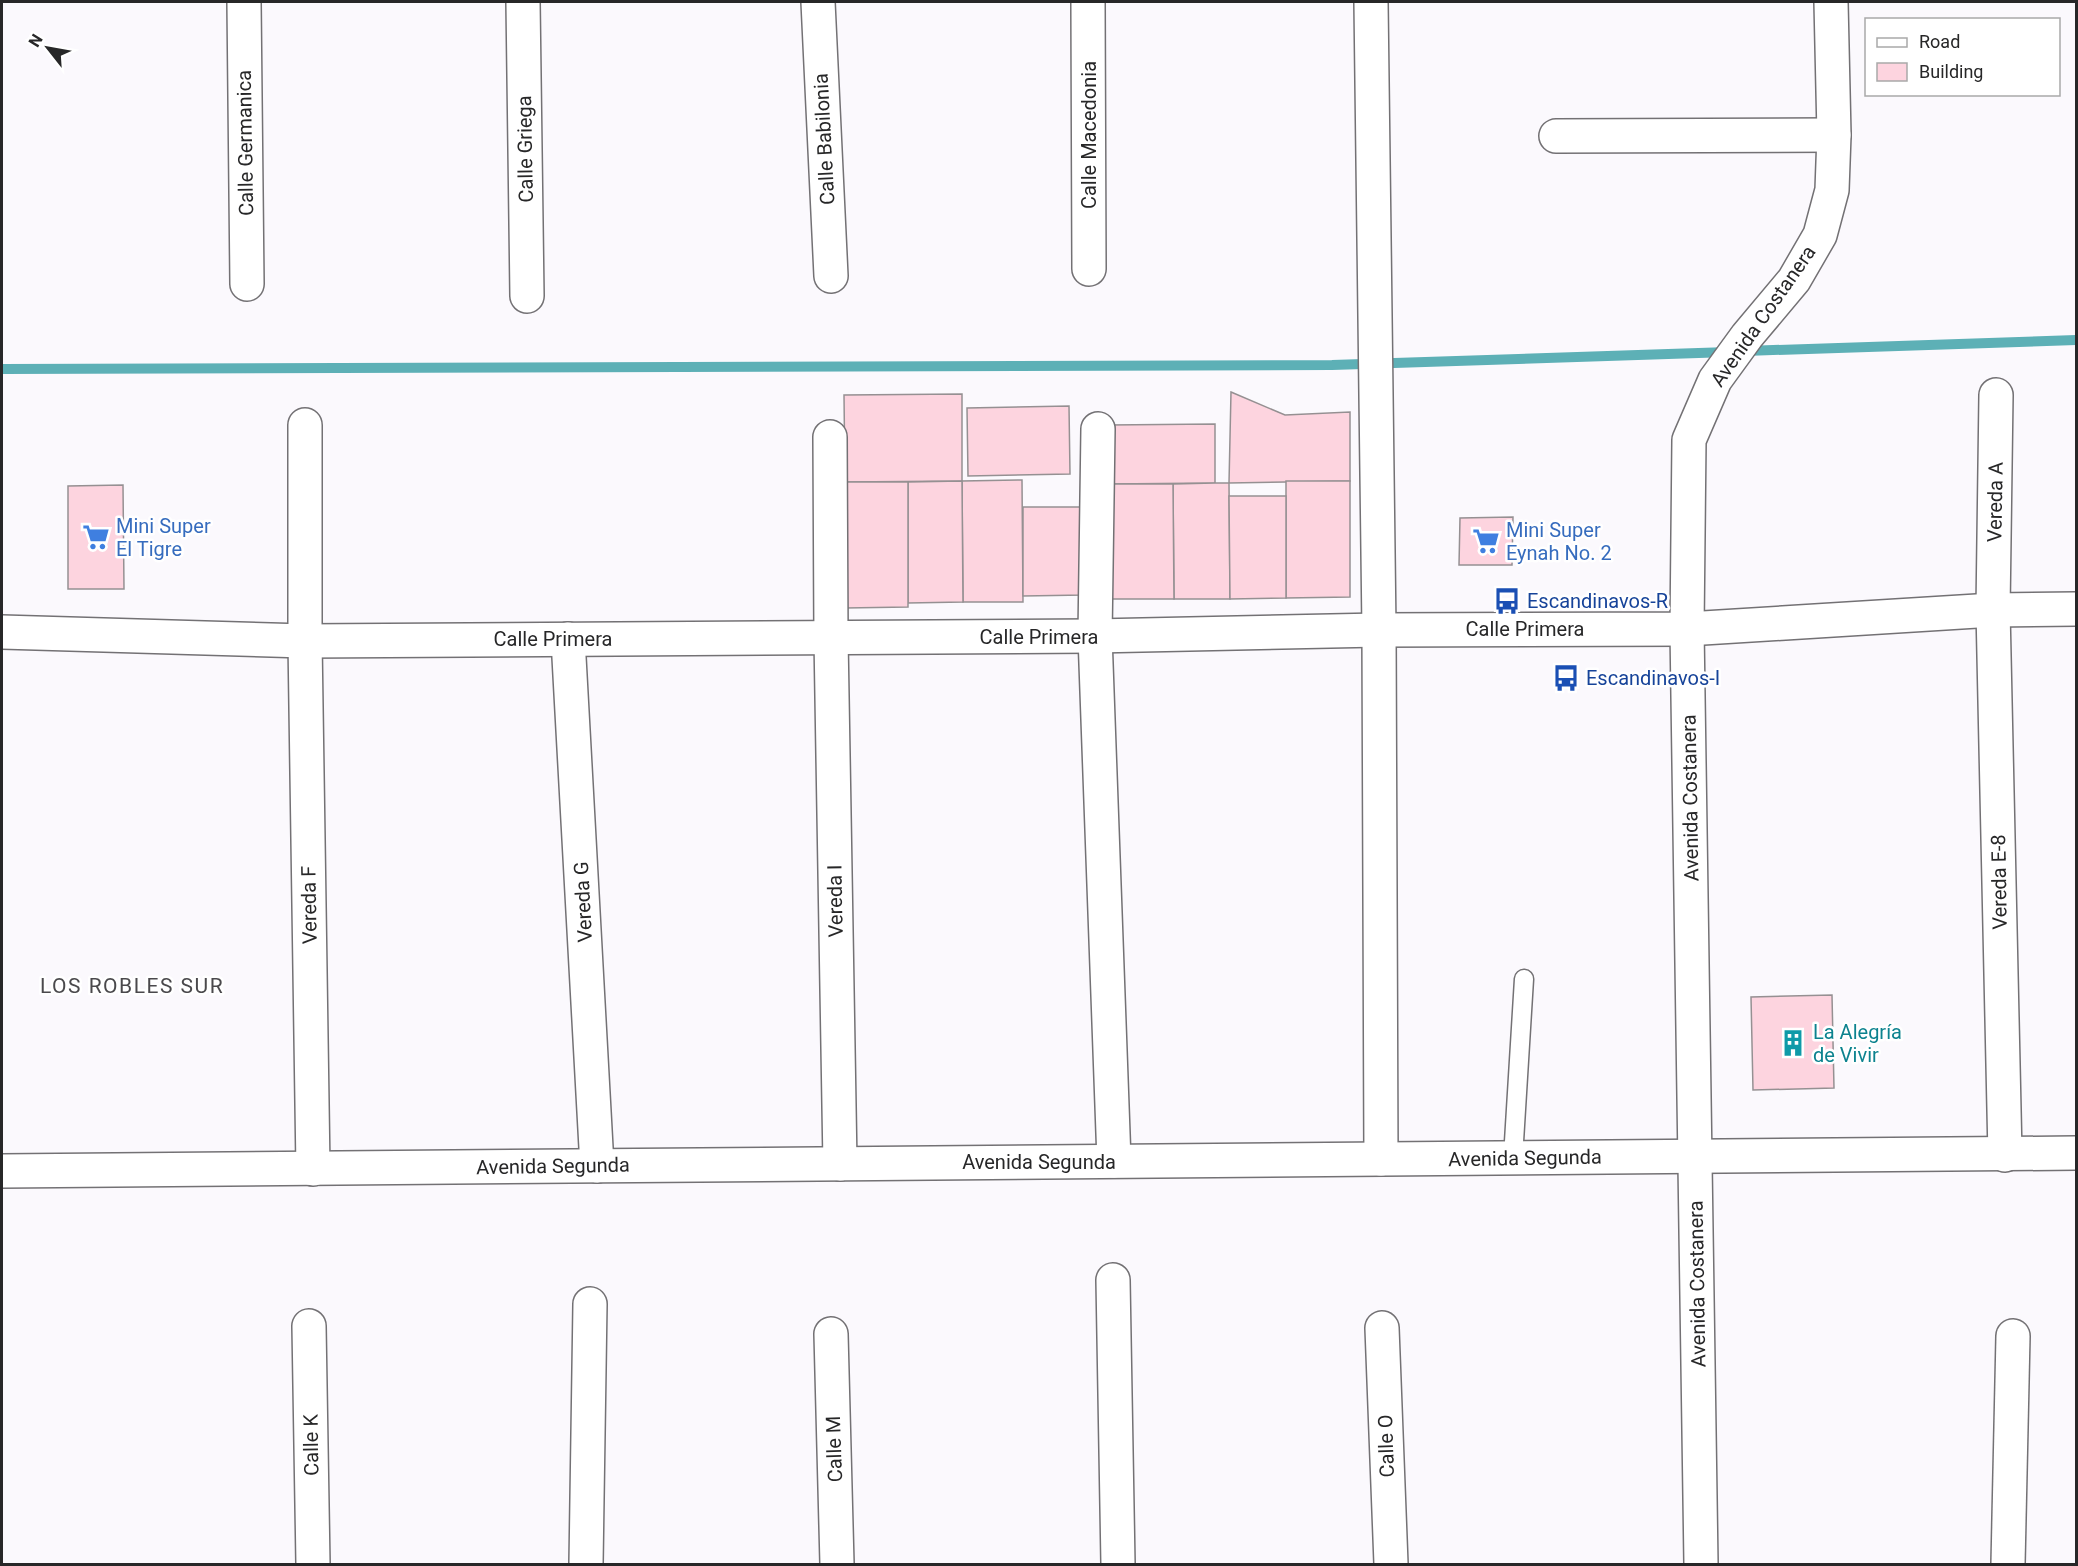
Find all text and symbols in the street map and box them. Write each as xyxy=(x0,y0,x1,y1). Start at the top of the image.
north arrow xyxy=(18,18,78,78)
legend xyxy=(1865,18,2060,96)
text: N xyxy=(25,31,47,50)
text: Road xyxy=(1919,31,1960,52)
street label: Calle Macedonia xyxy=(1077,61,1101,209)
text: Building xyxy=(1919,61,1983,82)
street label: Calle Germanica xyxy=(232,70,258,216)
street label: Calle Babilonia xyxy=(809,73,839,205)
street label: Calle Griega xyxy=(512,95,538,203)
street label: Avenida Costanera xyxy=(1705,241,1821,391)
street label: Vereda A xyxy=(1982,462,2008,542)
place label: Mini Super El Tigre xyxy=(116,514,211,561)
place label: Mini Super Eynah No. 2 xyxy=(1506,518,1612,565)
supermarket icon: Mini Super El Tigre xyxy=(81,522,111,552)
supermarket icon: Mini Super Eynah No. 2 xyxy=(1471,526,1501,556)
bus stop icon: Escandinavos-R xyxy=(1492,586,1522,616)
place label: Escandinavos-R xyxy=(1527,589,1668,613)
street label: Calle Primera xyxy=(1466,617,1584,641)
street label: Calle Primera xyxy=(980,625,1098,649)
street label: Calle Primera xyxy=(494,627,612,651)
bus stop icon: Escandinavos-I xyxy=(1551,663,1581,693)
place label: Escandinavos-I xyxy=(1586,666,1720,690)
street label: Avenida Costanera xyxy=(1677,714,1703,882)
street label: Vereda E-8 xyxy=(1986,834,2012,930)
street label: Vereda G xyxy=(569,861,597,943)
street label: Vereda I xyxy=(822,864,848,938)
street label: Vereda F xyxy=(296,866,322,944)
district label: LOS ROBLES SUR xyxy=(40,974,224,998)
place label: La Alegría de Vivir xyxy=(1813,1020,1902,1067)
building icon: La Alegría de Vivir xyxy=(1778,1028,1808,1058)
street label: Avenida Segunda xyxy=(1448,1145,1602,1171)
street label: Avenida Segunda xyxy=(962,1150,1116,1174)
street label: Avenida Segunda xyxy=(476,1153,630,1179)
street label: Avenida Costanera xyxy=(1684,1200,1710,1368)
street label: Calle K xyxy=(298,1413,324,1476)
street label: Calle O xyxy=(1373,1414,1399,1478)
street label: Calle M xyxy=(821,1415,847,1483)

